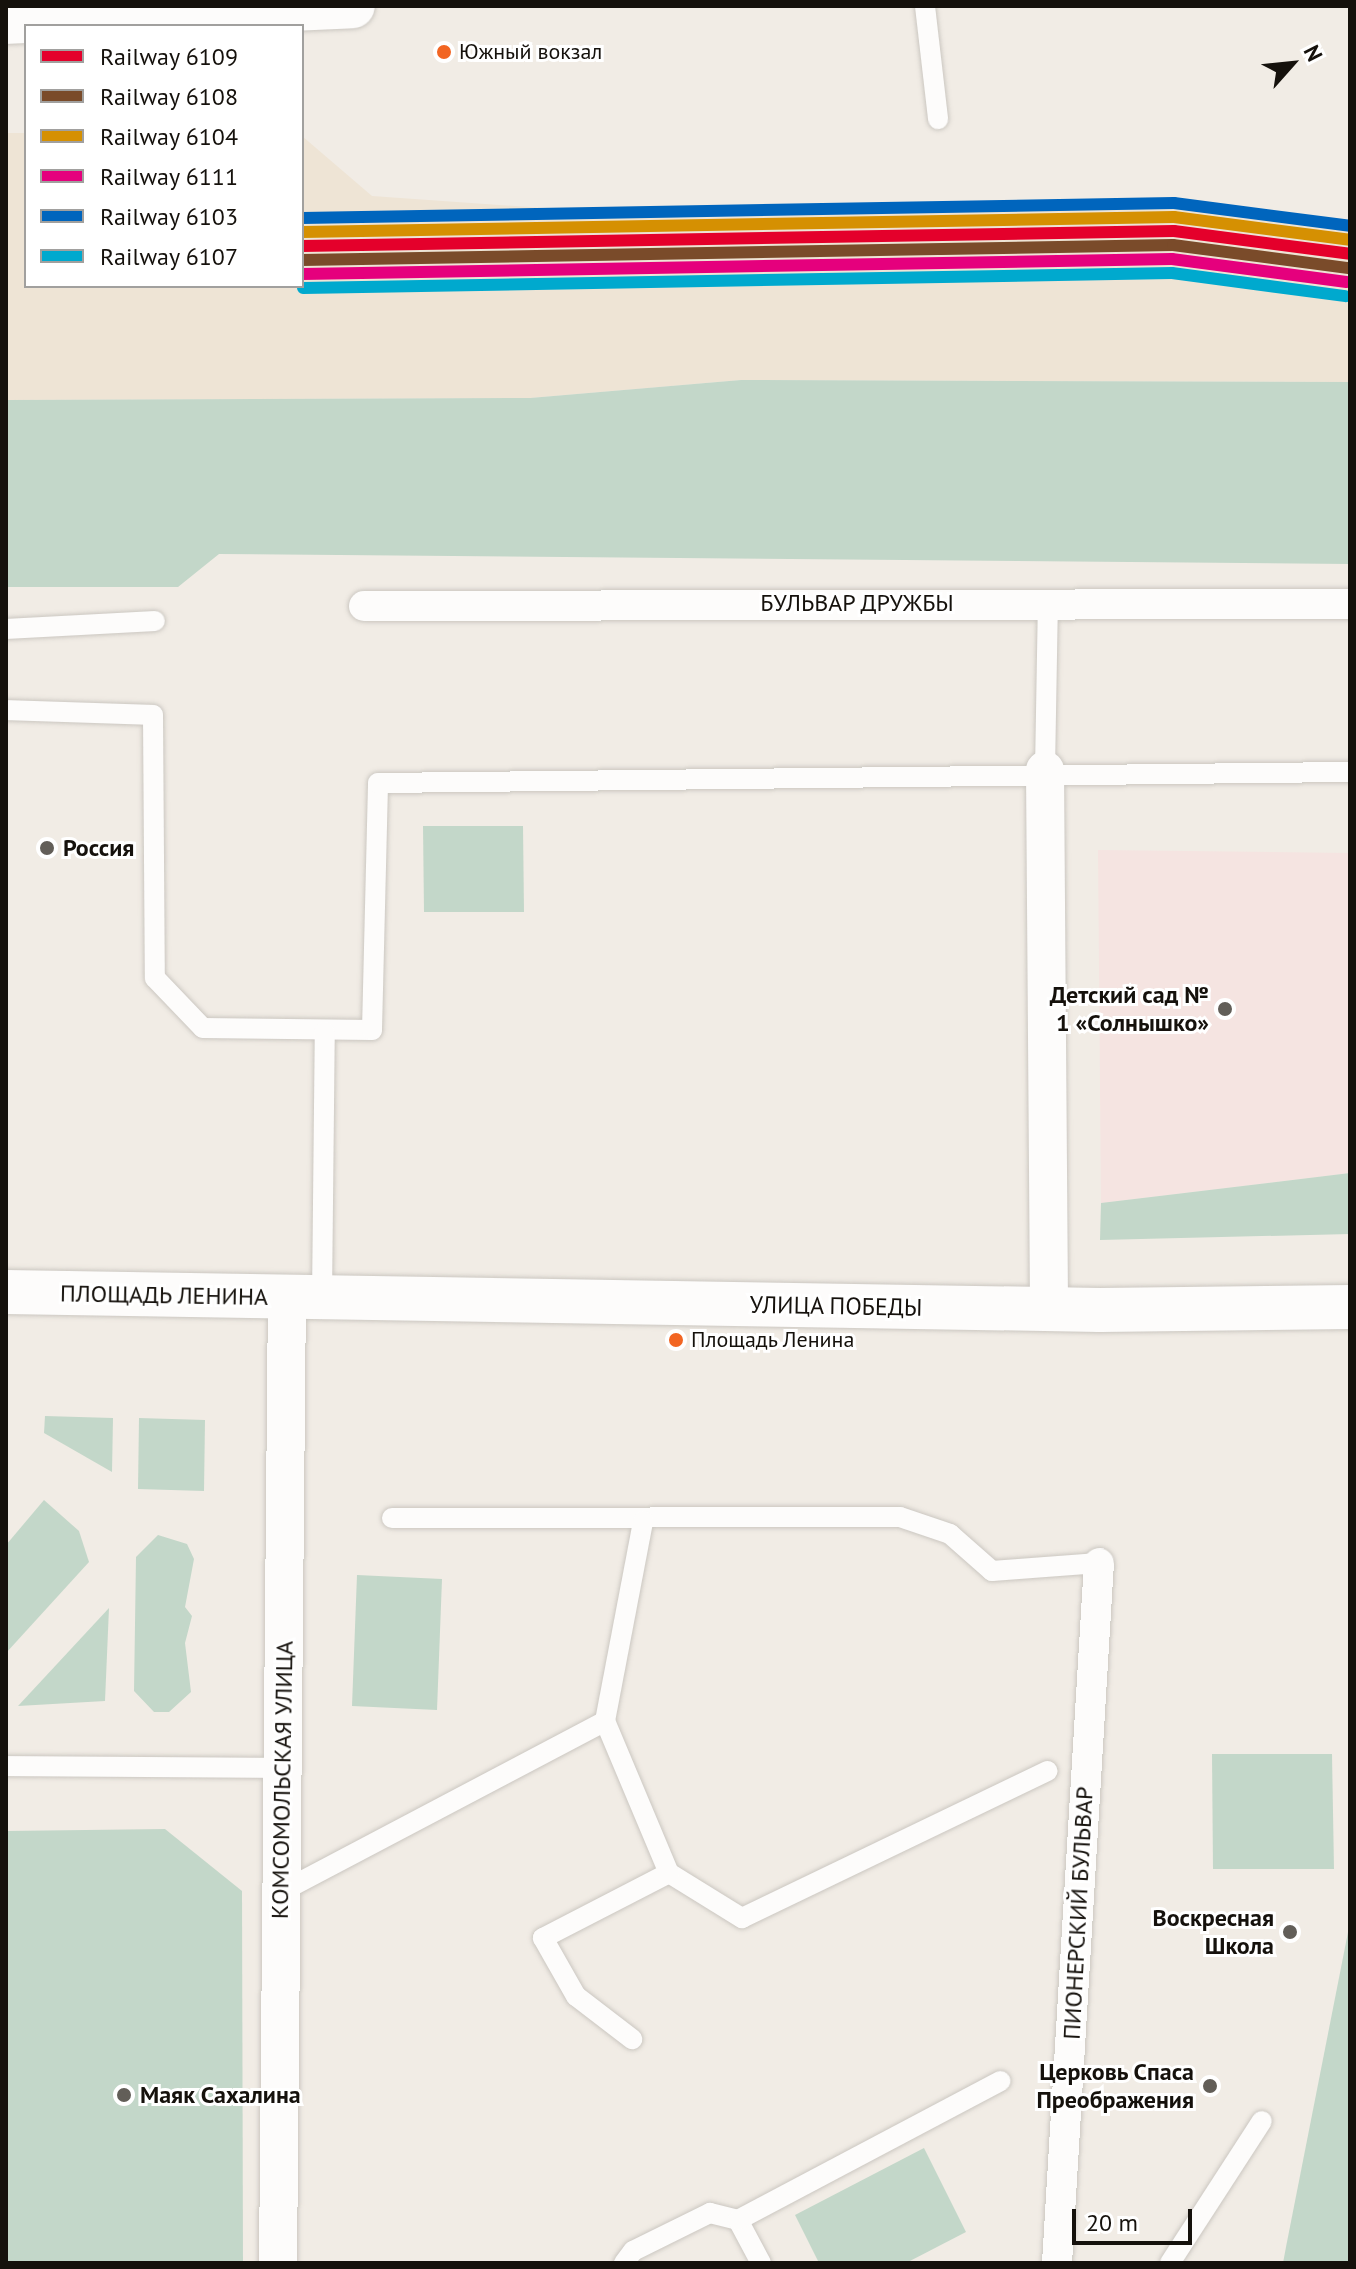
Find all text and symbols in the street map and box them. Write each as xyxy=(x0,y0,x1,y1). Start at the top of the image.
legend xyxy=(24,24,304,288)
north arrow xyxy=(1252,24,1332,104)
place label: Южный вокзал xyxy=(459,39,602,65)
text: N xyxy=(1298,40,1329,66)
text: Railway 6109 xyxy=(100,41,238,72)
marker: Южный вокзал xyxy=(436,44,452,60)
text: Railway 6108 xyxy=(100,81,238,112)
text: Railway 6104 xyxy=(100,121,238,152)
text: Railway 6111 xyxy=(100,161,238,192)
text: Railway 6103 xyxy=(100,201,238,232)
text: Railway 6107 xyxy=(100,241,238,272)
street label: БУЛЬВАР ДРУЖБЫ xyxy=(759,589,955,617)
place label: Россия xyxy=(63,834,134,862)
marker: Россия xyxy=(38,839,56,857)
place label: Детский сад № 1 «Солнышко» xyxy=(1050,981,1209,1037)
marker: Детский сад № 1 «Солнышко» xyxy=(1216,1000,1234,1018)
street label: ПЛОЩАДЬ ЛЕНИНА xyxy=(59,1279,269,1311)
street label: УЛИЦА ПОБЕДЫ xyxy=(749,1290,923,1322)
place label: Площадь Ленина xyxy=(691,1327,855,1353)
marker: Площадь Ленина xyxy=(668,1332,684,1348)
street label: КОМСОМОЛЬСКАЯ УЛИЦА xyxy=(265,1640,299,1920)
street label: ПИОНЕРСКИЙ БУЛЬВАР xyxy=(1057,1786,1099,2040)
place label: Воскресная Школа xyxy=(1153,1904,1274,1960)
marker: Воскресная Школа xyxy=(1281,1923,1299,1941)
place label: Церковь Спаса Преображения xyxy=(1036,2058,1194,2114)
marker: Церковь Спаса Преображения xyxy=(1201,2077,1219,2095)
place label: Маяк Сахалина xyxy=(140,2081,301,2109)
marker: Маяк Сахалина xyxy=(115,2086,133,2104)
scale bar xyxy=(1076,2193,1196,2243)
text: 20 m xyxy=(1086,2207,1138,2238)

